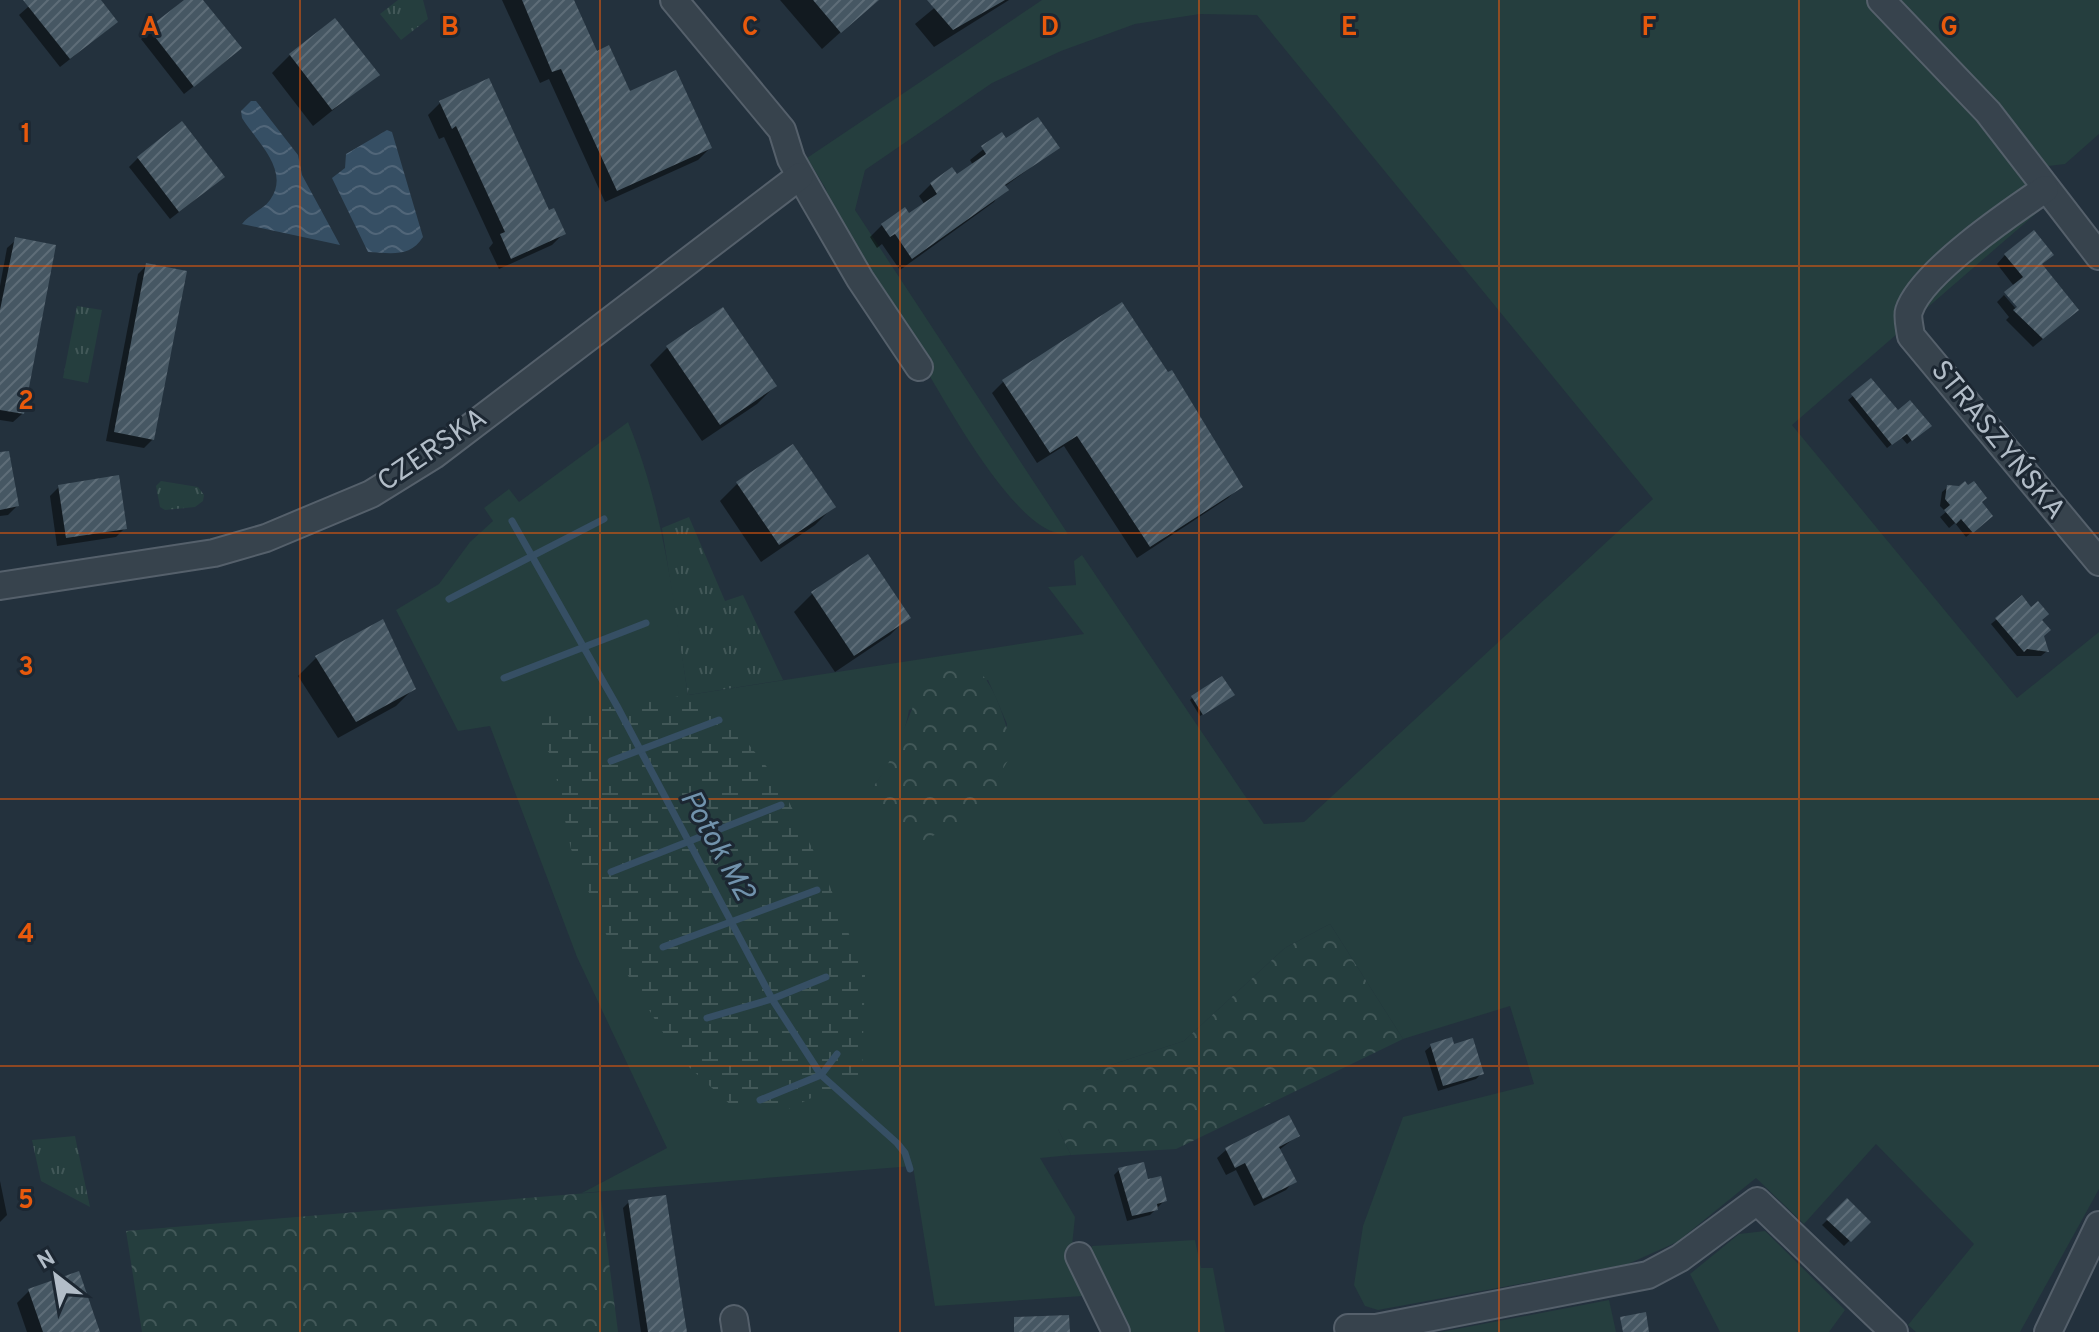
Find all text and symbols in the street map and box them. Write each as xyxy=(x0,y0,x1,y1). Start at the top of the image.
text: A xyxy=(141,12,159,45)
text: B xyxy=(441,12,459,45)
text: C xyxy=(742,12,758,45)
text: D xyxy=(1041,12,1059,45)
text: E xyxy=(1341,12,1357,45)
text: F xyxy=(1642,12,1657,45)
text: G xyxy=(1940,12,1958,45)
text: 1 xyxy=(21,119,31,152)
street label: STRASZYŃSKA xyxy=(1922,353,2074,528)
text: 2 xyxy=(18,386,34,419)
street label: CZERSKA xyxy=(371,401,495,501)
text: 3 xyxy=(18,652,34,685)
water label: Potok M2 xyxy=(670,784,762,909)
text: 4 xyxy=(18,919,34,952)
text: 5 xyxy=(18,1185,34,1218)
north arrow xyxy=(16,1236,96,1316)
text: N xyxy=(33,1245,61,1277)

